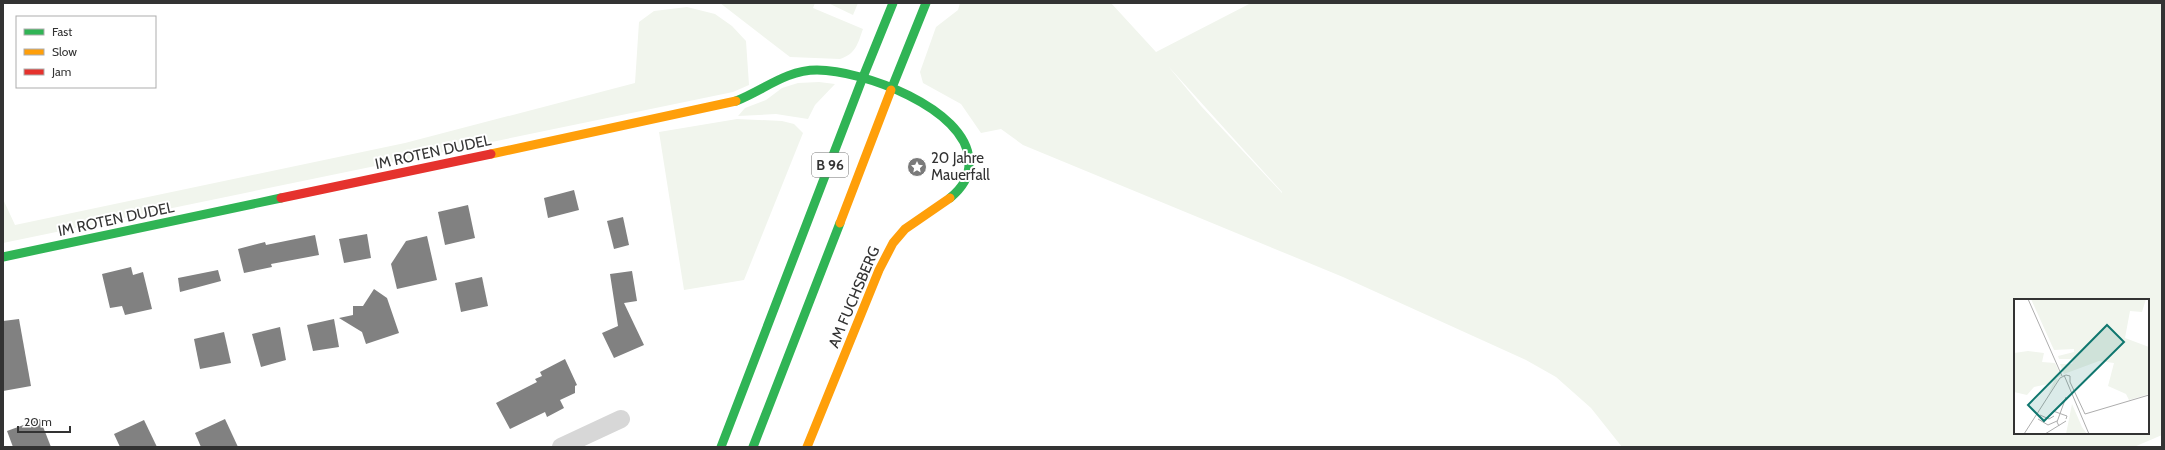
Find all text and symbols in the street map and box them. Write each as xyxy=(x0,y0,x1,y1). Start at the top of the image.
legend xyxy=(16,16,156,88)
text: Fast xyxy=(52,24,72,39)
text: Slow xyxy=(52,44,77,59)
text: Jam xyxy=(51,64,71,79)
street label: IM ROTEN DUDEL xyxy=(373,131,493,173)
place label: 20 Jahre Mauerfall xyxy=(931,149,990,184)
road number: B 96 xyxy=(812,153,848,177)
place icon: 20 Jahre Mauerfall xyxy=(906,156,928,178)
street label: IM ROTEN DUDEL xyxy=(56,198,176,240)
street label: AM FUCHSBERG xyxy=(825,244,883,350)
inset map xyxy=(2014,299,2149,434)
scale bar xyxy=(18,408,70,434)
text: 20 m xyxy=(24,414,52,429)

